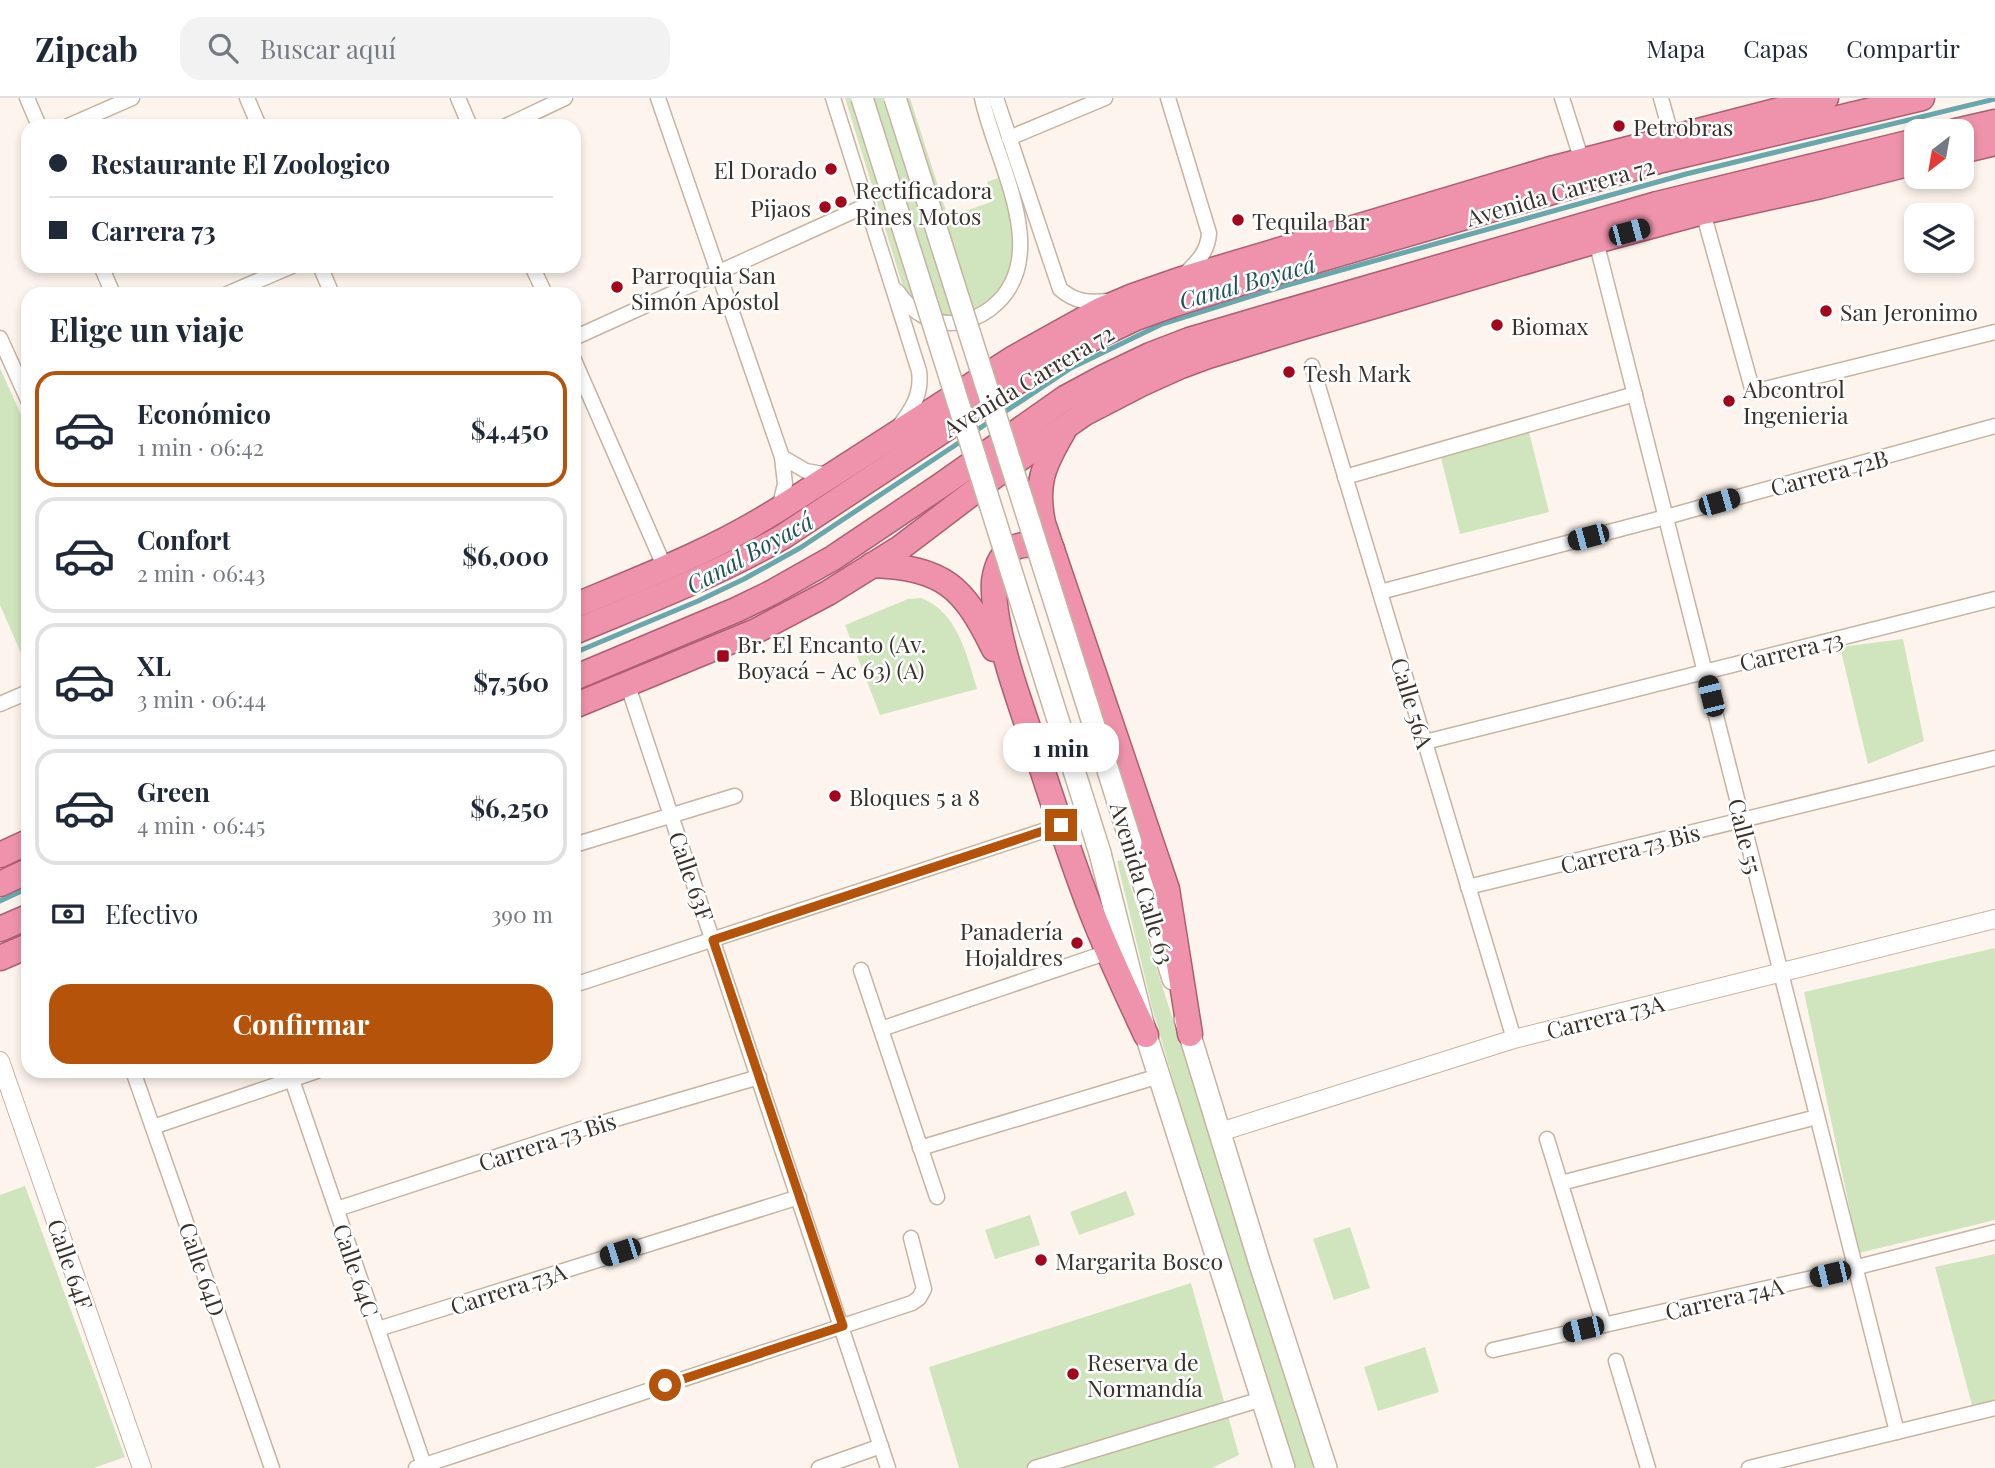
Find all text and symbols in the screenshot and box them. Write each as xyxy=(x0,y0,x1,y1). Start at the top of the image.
search box xyxy=(180,17,670,80)
text: Zipcab xyxy=(35,26,138,70)
icon: search xyxy=(204,29,242,67)
text: Buscar aquí xyxy=(260,31,396,66)
text: Mapa xyxy=(1647,32,1705,64)
text: Capas xyxy=(1743,32,1808,64)
text: Compartir xyxy=(1846,32,1960,64)
place label: Petrobras xyxy=(1633,111,1733,142)
marker: Petrobras xyxy=(1611,118,1627,134)
north arrow xyxy=(1904,119,1974,189)
map controls xyxy=(1904,119,1974,273)
text: Restaurante El Zoologico xyxy=(91,146,390,181)
street label: Avenida Carrera 72 xyxy=(1461,149,1658,233)
place label: El Dorado xyxy=(714,154,817,185)
marker: El Dorado xyxy=(823,161,839,177)
place label: Rectificadora Rines Motos xyxy=(855,174,993,231)
place label: Pijaos xyxy=(750,192,811,223)
marker: Rectificadora Rines Motos xyxy=(833,194,849,210)
marker: Pijaos xyxy=(817,199,833,215)
button: layers xyxy=(1904,203,1974,273)
place label: Tequila Bar xyxy=(1252,205,1369,236)
marker: Tequila Bar xyxy=(1230,212,1246,228)
text: Carrera 73 xyxy=(91,213,216,248)
car xyxy=(1606,216,1653,248)
water label: Canal Boyacá xyxy=(1175,246,1319,316)
place label: Parroquia San Simón Apóstol xyxy=(631,259,780,316)
marker: Parroquia San Simón Apóstol xyxy=(609,279,625,295)
place label: San Jeronimo xyxy=(1840,296,1978,327)
marker: San Jeronimo xyxy=(1818,303,1834,319)
text: Elige un viaje xyxy=(49,307,244,350)
place label: Biomax xyxy=(1511,310,1588,341)
street label: Avenida Carrera 72 xyxy=(936,317,1119,444)
marker: Biomax xyxy=(1489,317,1505,333)
place label: Tesh Mark xyxy=(1303,357,1412,388)
marker: Tesh Mark xyxy=(1281,364,1297,380)
place label: Abcontrol Ingenieria xyxy=(1742,373,1849,430)
marker: Abcontrol Ingenieria xyxy=(1721,393,1737,409)
text: Económico xyxy=(137,396,271,431)
icon: car xyxy=(53,398,116,461)
text: $4,450 xyxy=(471,412,549,447)
text: 1 min · 06:42 xyxy=(137,431,264,462)
street label: Carrera 72B xyxy=(1767,441,1891,503)
car xyxy=(1696,486,1743,518)
water label: Canal Boyacá xyxy=(680,504,819,600)
car xyxy=(1565,521,1612,553)
text: Confort xyxy=(137,522,231,557)
icon: car xyxy=(53,524,116,587)
text: $6,000 xyxy=(462,538,549,573)
text: 2 min · 06:43 xyxy=(137,557,265,588)
street label: Carrera 73 xyxy=(1736,622,1846,678)
place label: Br. El Encanto (Av. Boyacá - Ac 63) (A) xyxy=(737,628,926,685)
text: XL xyxy=(137,648,171,683)
marker: Br. El Encanto (Av. Boyacá - Ac 63) (A) xyxy=(715,648,731,664)
icon: car xyxy=(53,650,116,713)
street label: Calle 56A xyxy=(1385,654,1442,753)
text: $7,560 xyxy=(473,664,549,699)
car xyxy=(1696,673,1727,719)
text: 3 min · 06:44 xyxy=(137,683,266,714)
callout: 1 min xyxy=(1003,724,1119,772)
text: 1 min xyxy=(1033,732,1089,763)
text: Green xyxy=(137,774,210,809)
icon: car xyxy=(53,776,116,839)
place label: Bloques 5 a 8 xyxy=(849,781,980,812)
marker: Bloques 5 a 8 xyxy=(827,788,843,804)
text: $6,250 xyxy=(470,790,549,825)
street label: Calle 55 xyxy=(1722,795,1770,877)
street label: Avenida Calle 63 xyxy=(1103,797,1182,968)
text: 4 min · 06:45 xyxy=(137,809,265,840)
route end xyxy=(1045,809,1077,841)
street label: Carrera 73 Bis xyxy=(1557,816,1703,880)
street label: Calle 63F xyxy=(662,827,722,925)
icon: cash xyxy=(49,895,87,933)
text: Efectivo xyxy=(105,896,198,931)
text: 390 m xyxy=(491,898,553,929)
place label: Panadería Hojaldres xyxy=(960,915,1064,972)
marker: Panadería Hojaldres xyxy=(1069,935,1085,951)
button: Confirmar xyxy=(49,984,553,1064)
street label: Carrera 73A xyxy=(1543,986,1668,1046)
street label: Carrera 73 Bis xyxy=(474,1104,620,1178)
street label: Calle 64F xyxy=(41,1215,101,1313)
street label: Calle 64D xyxy=(172,1218,234,1320)
street label: Calle 64C xyxy=(327,1219,387,1321)
car xyxy=(597,1236,644,1268)
place label: Margarita Bosco xyxy=(1055,1245,1223,1276)
marker: Margarita Bosco xyxy=(1033,1252,1049,1268)
street label: Carrera 73A xyxy=(446,1255,570,1321)
car xyxy=(1808,1259,1853,1289)
street label: Carrera 74A xyxy=(1662,1269,1787,1327)
car xyxy=(1561,1314,1606,1344)
place label: Reserva de Normandía xyxy=(1087,1346,1203,1403)
marker: Reserva de Normandía xyxy=(1065,1366,1081,1382)
route start xyxy=(649,1369,681,1401)

